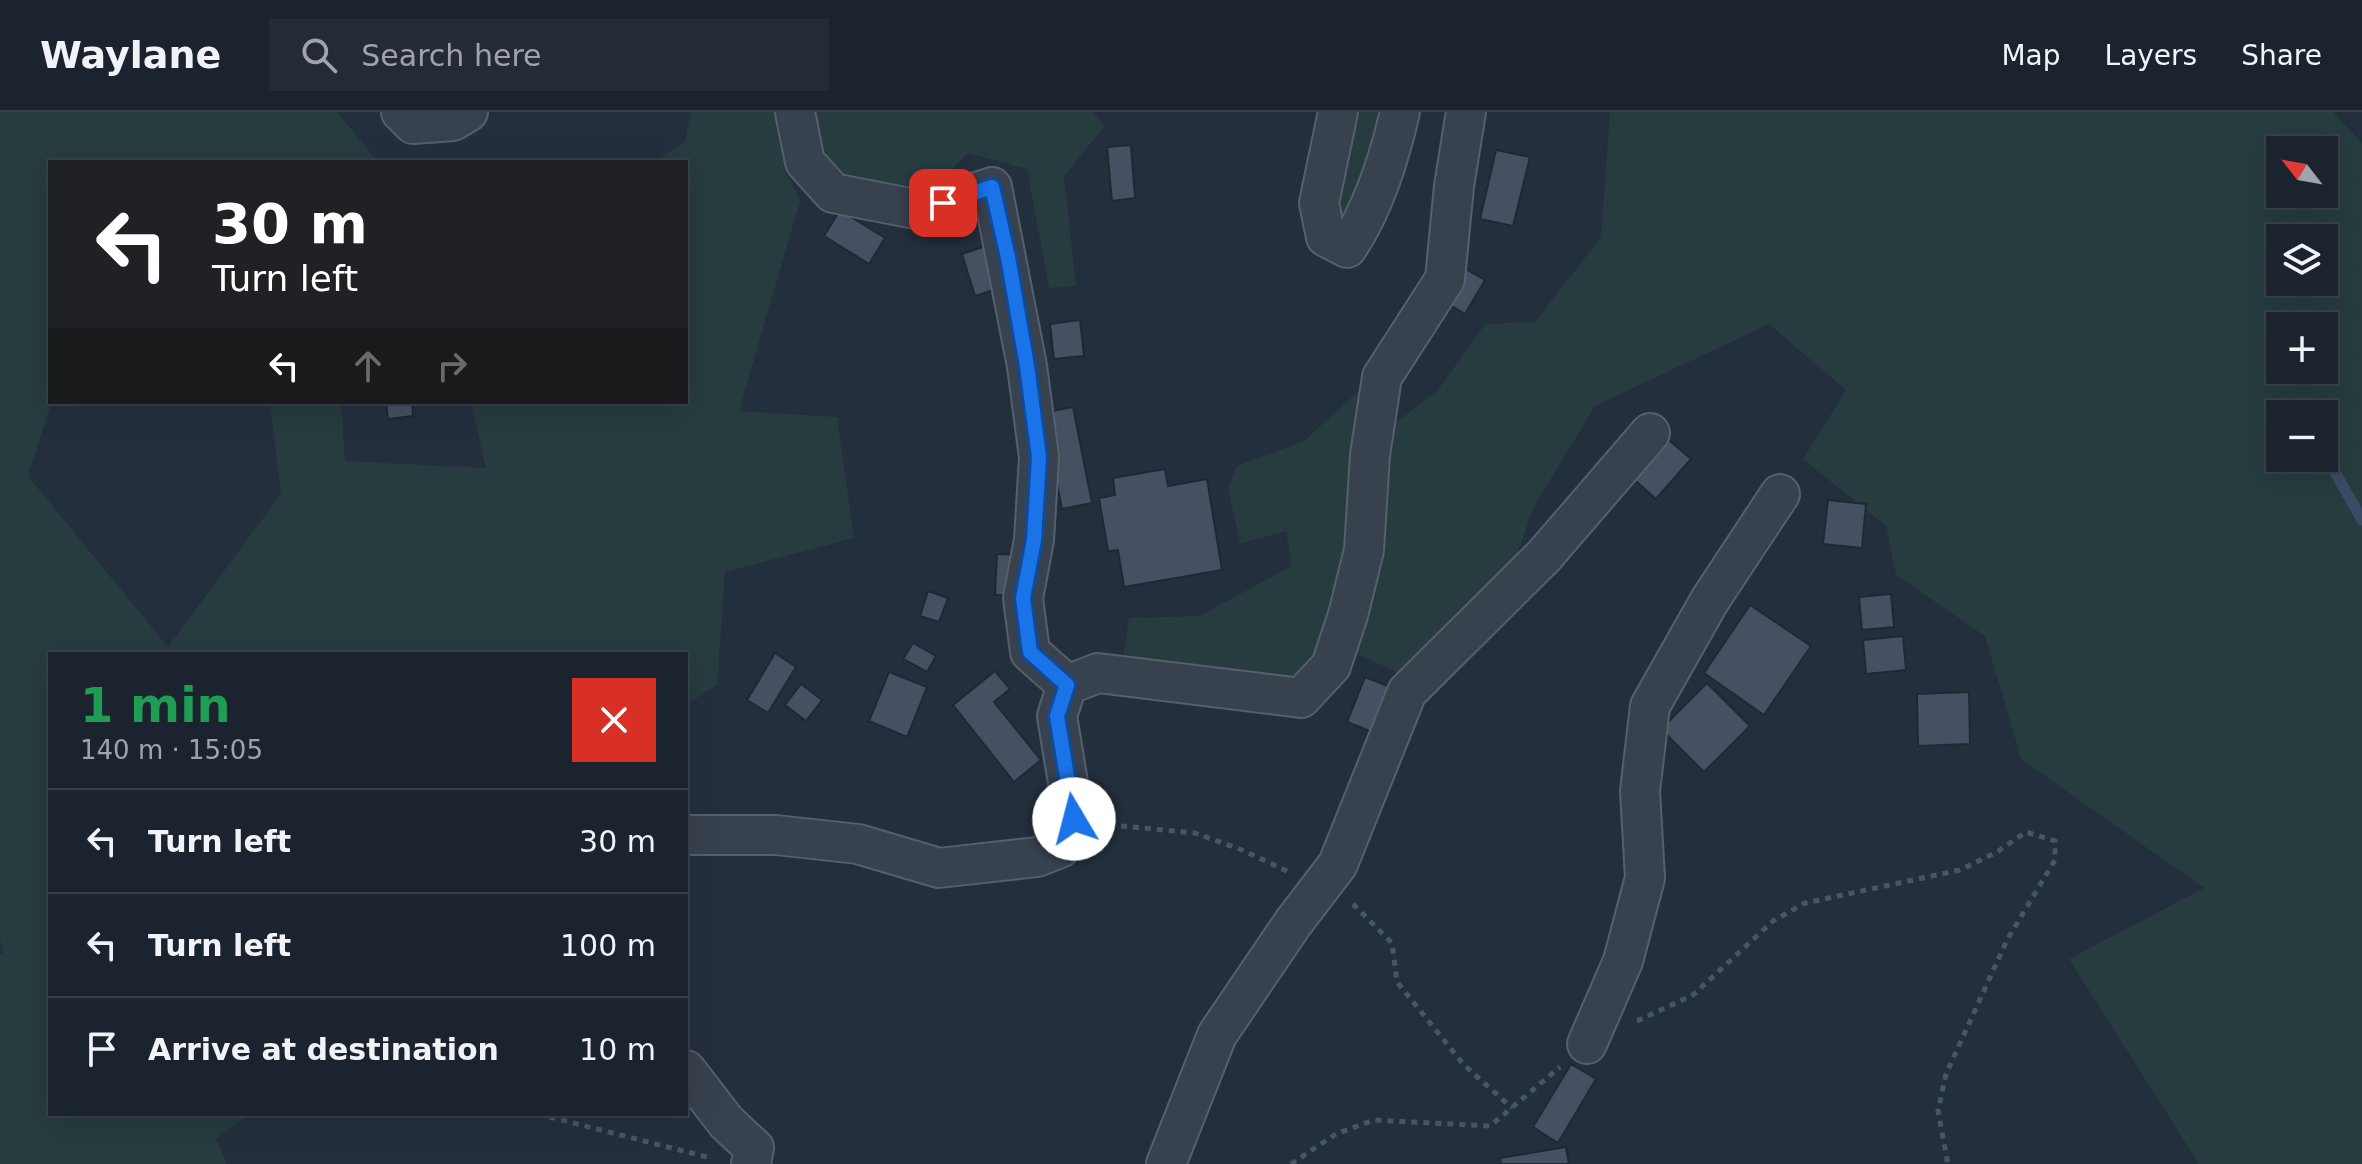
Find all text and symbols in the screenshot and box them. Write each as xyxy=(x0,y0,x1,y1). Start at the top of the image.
search box xyxy=(269,19,829,91)
text: Waylane xyxy=(40,33,221,77)
icon: search xyxy=(297,33,341,77)
text: Search here xyxy=(361,38,542,73)
text: Map xyxy=(2001,39,2061,72)
text: Layers xyxy=(2105,39,2197,72)
text: Share xyxy=(2241,39,2322,72)
north arrow xyxy=(2266,136,2338,208)
map controls xyxy=(2266,136,2338,472)
pin xyxy=(909,169,977,237)
icon: arrive xyxy=(921,181,965,225)
text: 30 m xyxy=(212,191,368,256)
icon: left xyxy=(80,192,184,296)
button: layers xyxy=(2266,224,2338,296)
text: Turn left xyxy=(212,258,358,299)
button: + xyxy=(2266,312,2338,384)
icon: left xyxy=(262,344,306,388)
icon: ahead xyxy=(346,344,390,388)
icon: right xyxy=(430,344,474,388)
button: − xyxy=(2266,400,2338,472)
text: 1 min xyxy=(80,677,231,733)
button: close xyxy=(572,678,656,762)
text: 140 m · 15:05 xyxy=(80,735,263,765)
position arrow xyxy=(1032,777,1116,861)
icon: left xyxy=(80,819,124,863)
text: Turn left xyxy=(148,824,291,859)
text: 30 m xyxy=(579,824,656,859)
icon: left xyxy=(80,923,124,967)
text: Turn left xyxy=(148,928,291,963)
text: 100 m xyxy=(560,928,656,963)
icon: arrive xyxy=(80,1027,124,1071)
text: Arrive at destination xyxy=(148,1032,499,1067)
text: 10 m xyxy=(579,1032,656,1067)

